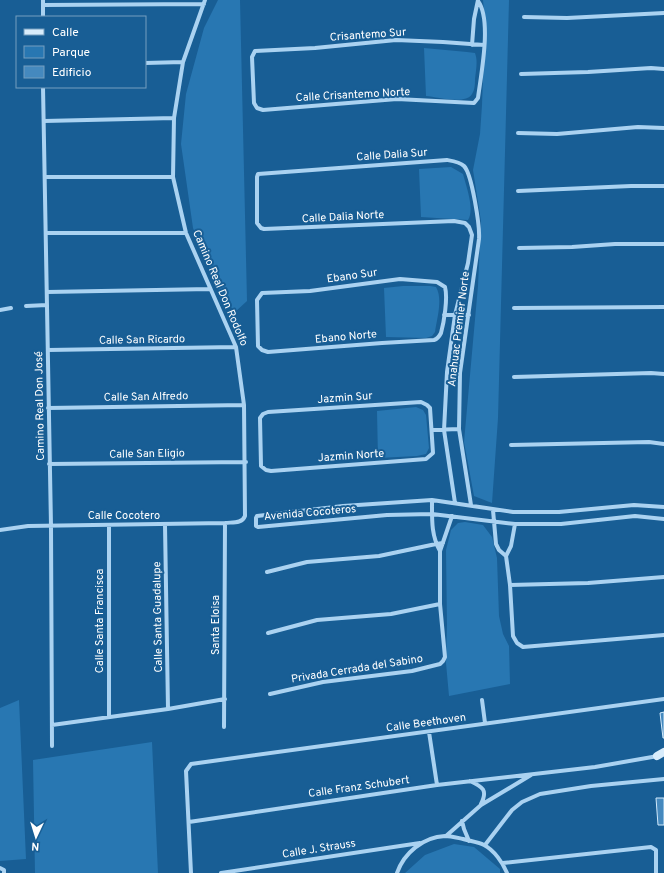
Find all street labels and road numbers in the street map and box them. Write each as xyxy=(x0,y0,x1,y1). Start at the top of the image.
street label: Crisantemo Sur xyxy=(329,25,407,45)
street label: Calle Crisantemo Norte xyxy=(295,85,411,105)
street label: Calle Dalia Sur xyxy=(356,145,429,164)
street label: Calle Dalia Norte xyxy=(301,208,385,226)
street label: Camino Real Don Rodolfo xyxy=(189,228,251,348)
street label: Ebano Sur xyxy=(326,265,379,286)
street label: Anahuac Premier Norte xyxy=(445,270,473,388)
street label: Ebano Norte xyxy=(314,327,378,347)
street label: Calle San Ricardo xyxy=(99,332,185,348)
street label: Camino Real Don José xyxy=(32,351,48,461)
street label: Calle San Alfredo xyxy=(104,389,188,405)
street label: Jazmin Sur xyxy=(317,389,374,407)
street label: Calle San Eligio xyxy=(109,446,185,462)
street label: Jazmin Norte xyxy=(317,447,385,465)
street label: Avenida Cocoteros xyxy=(263,502,357,524)
street label: Calle Cocotero xyxy=(88,509,160,523)
street label: Calle Santa Guadalupe xyxy=(150,561,166,673)
street label: Calle Santa Francisca xyxy=(93,569,107,673)
street label: Santa Eloisa xyxy=(209,595,223,655)
street label: Privada Cerrada del Sabino xyxy=(290,652,424,686)
street label: Calle Beethoven xyxy=(385,710,467,736)
street label: Calle Franz Schubert xyxy=(307,773,411,801)
street label: Calle J. Strauss xyxy=(281,836,357,862)

